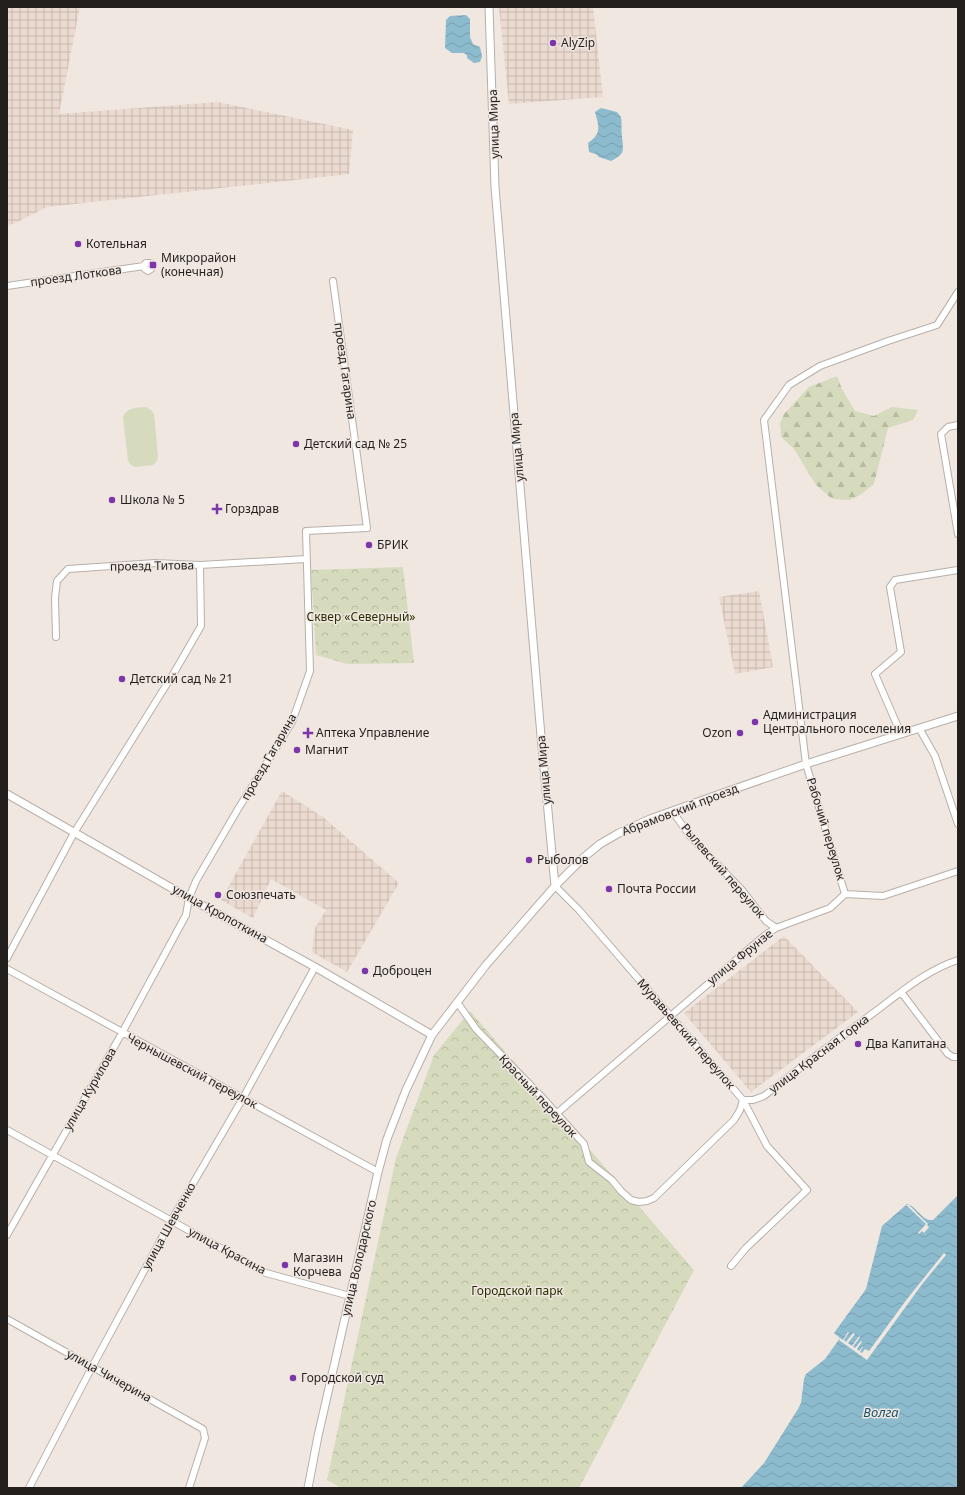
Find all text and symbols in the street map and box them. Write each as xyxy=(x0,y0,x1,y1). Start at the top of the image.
place label: AlyZip xyxy=(561,34,595,51)
marker: AlyZip xyxy=(548,38,558,48)
street label: улица Мира xyxy=(484,89,503,159)
place label: Котельная xyxy=(86,235,147,252)
marker: Котельная xyxy=(73,239,83,249)
place label: Микрорайон (конечная) xyxy=(161,249,236,280)
marker: Микрорайон (конечная) xyxy=(148,260,158,270)
street label: проезд Лоткова xyxy=(29,261,123,290)
street label: проезд Гагарина xyxy=(330,321,361,420)
street label: улица Мира xyxy=(505,412,528,482)
place label: Детский сад № 25 xyxy=(304,435,407,452)
marker: Детский сад № 25 xyxy=(291,439,301,449)
place label: Школа № 5 xyxy=(120,491,185,508)
marker: Школа № 5 xyxy=(107,495,117,505)
place label: Горздрав xyxy=(225,500,279,517)
marker: Горздрав xyxy=(212,504,222,514)
place label: БРИК xyxy=(377,536,409,553)
marker: БРИК xyxy=(364,540,374,550)
street label: проезд Титова xyxy=(110,556,194,575)
park label: Сквер «Северный» xyxy=(307,608,415,625)
place label: Детский сад № 21 xyxy=(130,670,233,687)
marker: Детский сад № 21 xyxy=(117,674,127,684)
place label: Администрация Центрального поселения xyxy=(763,706,911,737)
street label: проезд Гагарина xyxy=(237,710,300,803)
marker: Администрация Центрального поселения xyxy=(750,717,760,727)
place label: Аптека Управление xyxy=(316,724,430,741)
place label: Ozon xyxy=(702,724,732,741)
marker: Аптека Управление xyxy=(303,728,313,738)
marker: Ozon xyxy=(735,728,745,738)
street label: улица Мира xyxy=(532,735,555,805)
place label: Магнит xyxy=(305,741,349,758)
marker: Магнит xyxy=(292,745,302,755)
street label: Рабочий переулок xyxy=(803,775,850,883)
street label: Абрамовский проезд xyxy=(619,779,741,840)
street label: Рылевский переулок xyxy=(677,820,770,922)
place label: Рыболов xyxy=(537,851,589,868)
marker: Рыболов xyxy=(524,855,534,865)
street label: улица Кропоткина xyxy=(169,880,271,947)
place label: Почта России xyxy=(617,880,696,897)
marker: Почта России xyxy=(604,884,614,894)
place label: Союзпечать xyxy=(226,886,296,903)
marker: Союзпечать xyxy=(213,890,223,900)
street label: улица Фрунзе xyxy=(703,925,776,988)
place label: Доброцен xyxy=(373,962,432,979)
marker: Доброцен xyxy=(360,966,370,976)
street label: Муравьевский переулок xyxy=(634,975,740,1093)
street label: улица Красная Горка xyxy=(765,1010,872,1097)
street label: Чернышевский переулок xyxy=(124,1029,261,1113)
place label: Два Капитана xyxy=(866,1035,946,1052)
marker: Два Капитана xyxy=(853,1039,863,1049)
street label: улица Курилова xyxy=(59,1044,120,1133)
street label: Красный переулок xyxy=(495,1050,582,1141)
street label: улица Шевченко xyxy=(138,1179,200,1272)
street label: улица Володарского xyxy=(337,1198,380,1318)
street label: улица Красина xyxy=(185,1223,269,1278)
place label: Магазин Корчева xyxy=(293,1249,343,1280)
marker: Магазин Корчева xyxy=(280,1260,290,1270)
park label: Городской парк xyxy=(471,1282,563,1299)
street label: улица Чичерина xyxy=(64,1345,155,1406)
place label: Городской суд xyxy=(301,1369,385,1386)
marker: Городской суд xyxy=(288,1373,298,1383)
water label: Волга xyxy=(863,1403,899,1421)

